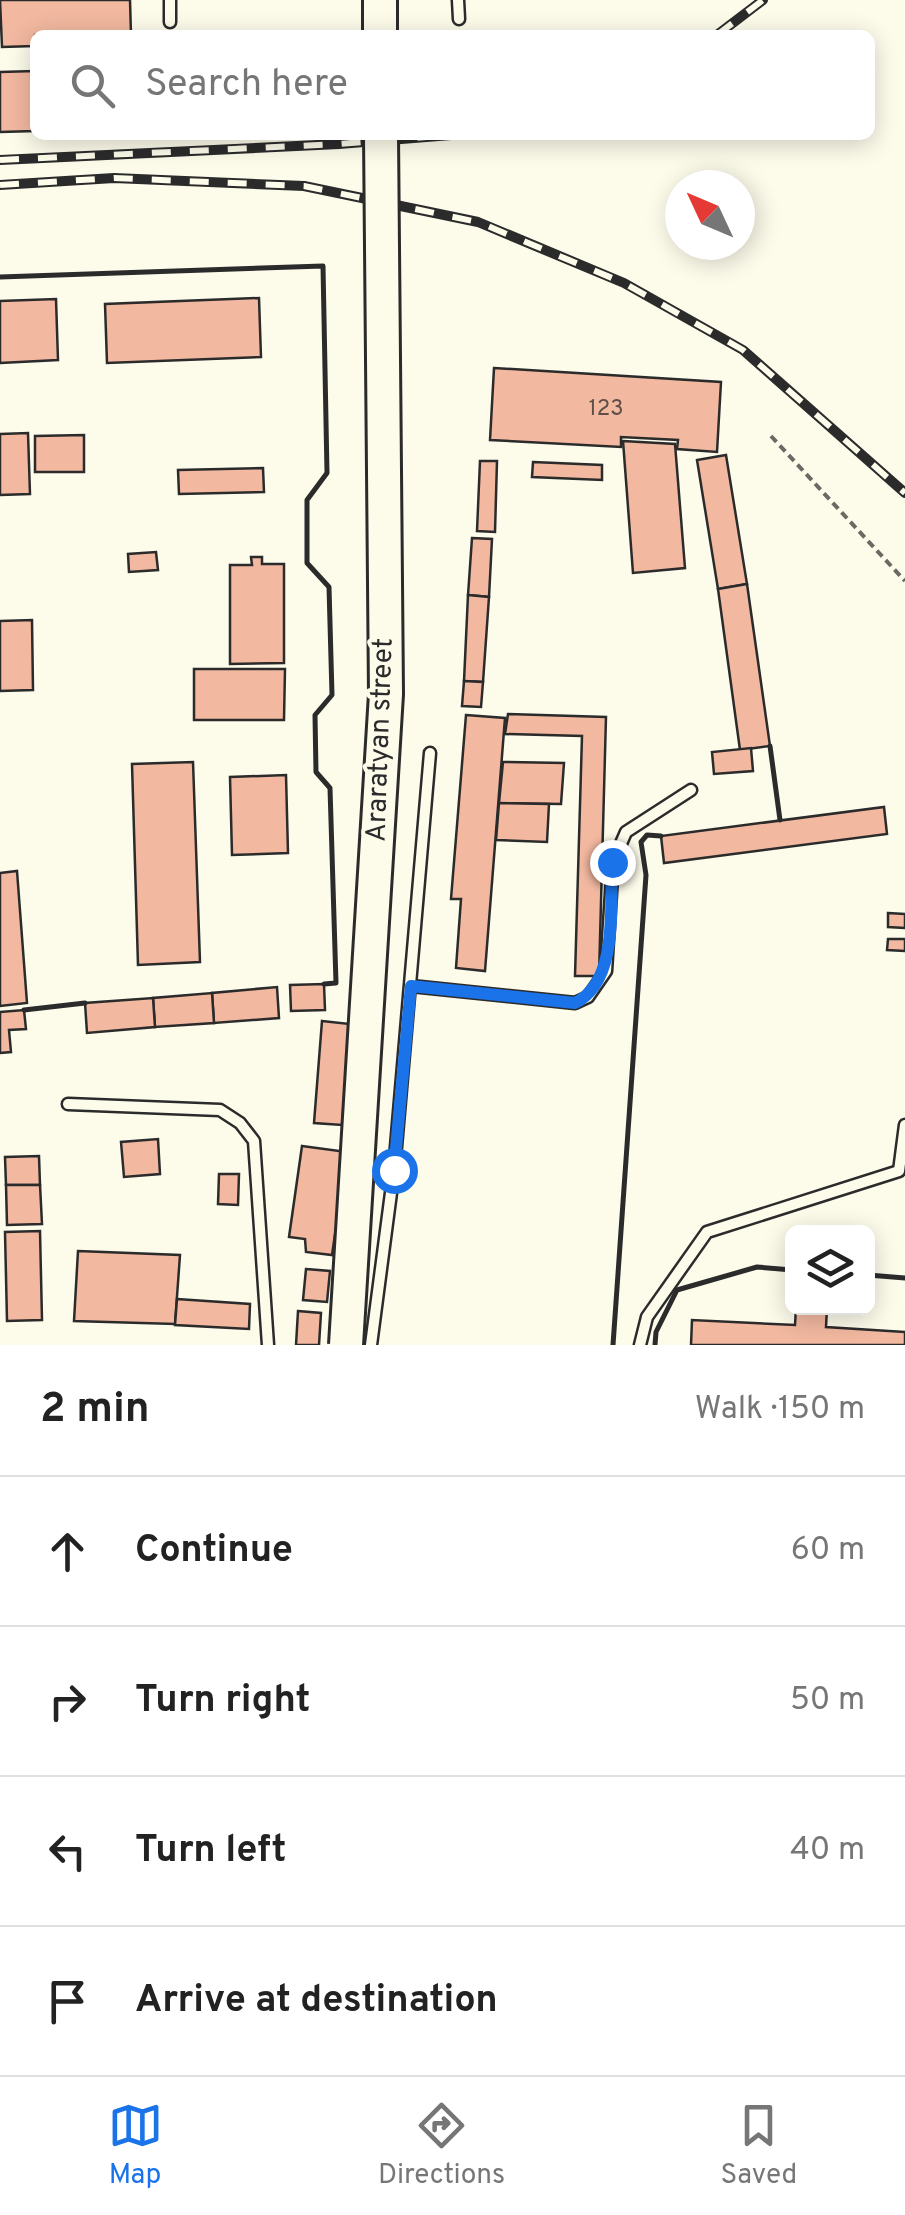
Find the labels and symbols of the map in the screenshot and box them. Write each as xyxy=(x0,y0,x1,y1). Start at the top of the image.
north arrow xyxy=(665,170,755,260)
house number: 123 xyxy=(589,396,623,423)
street label: Araratyan street xyxy=(359,637,403,843)
route end xyxy=(590,840,636,886)
route start xyxy=(372,1148,418,1194)

